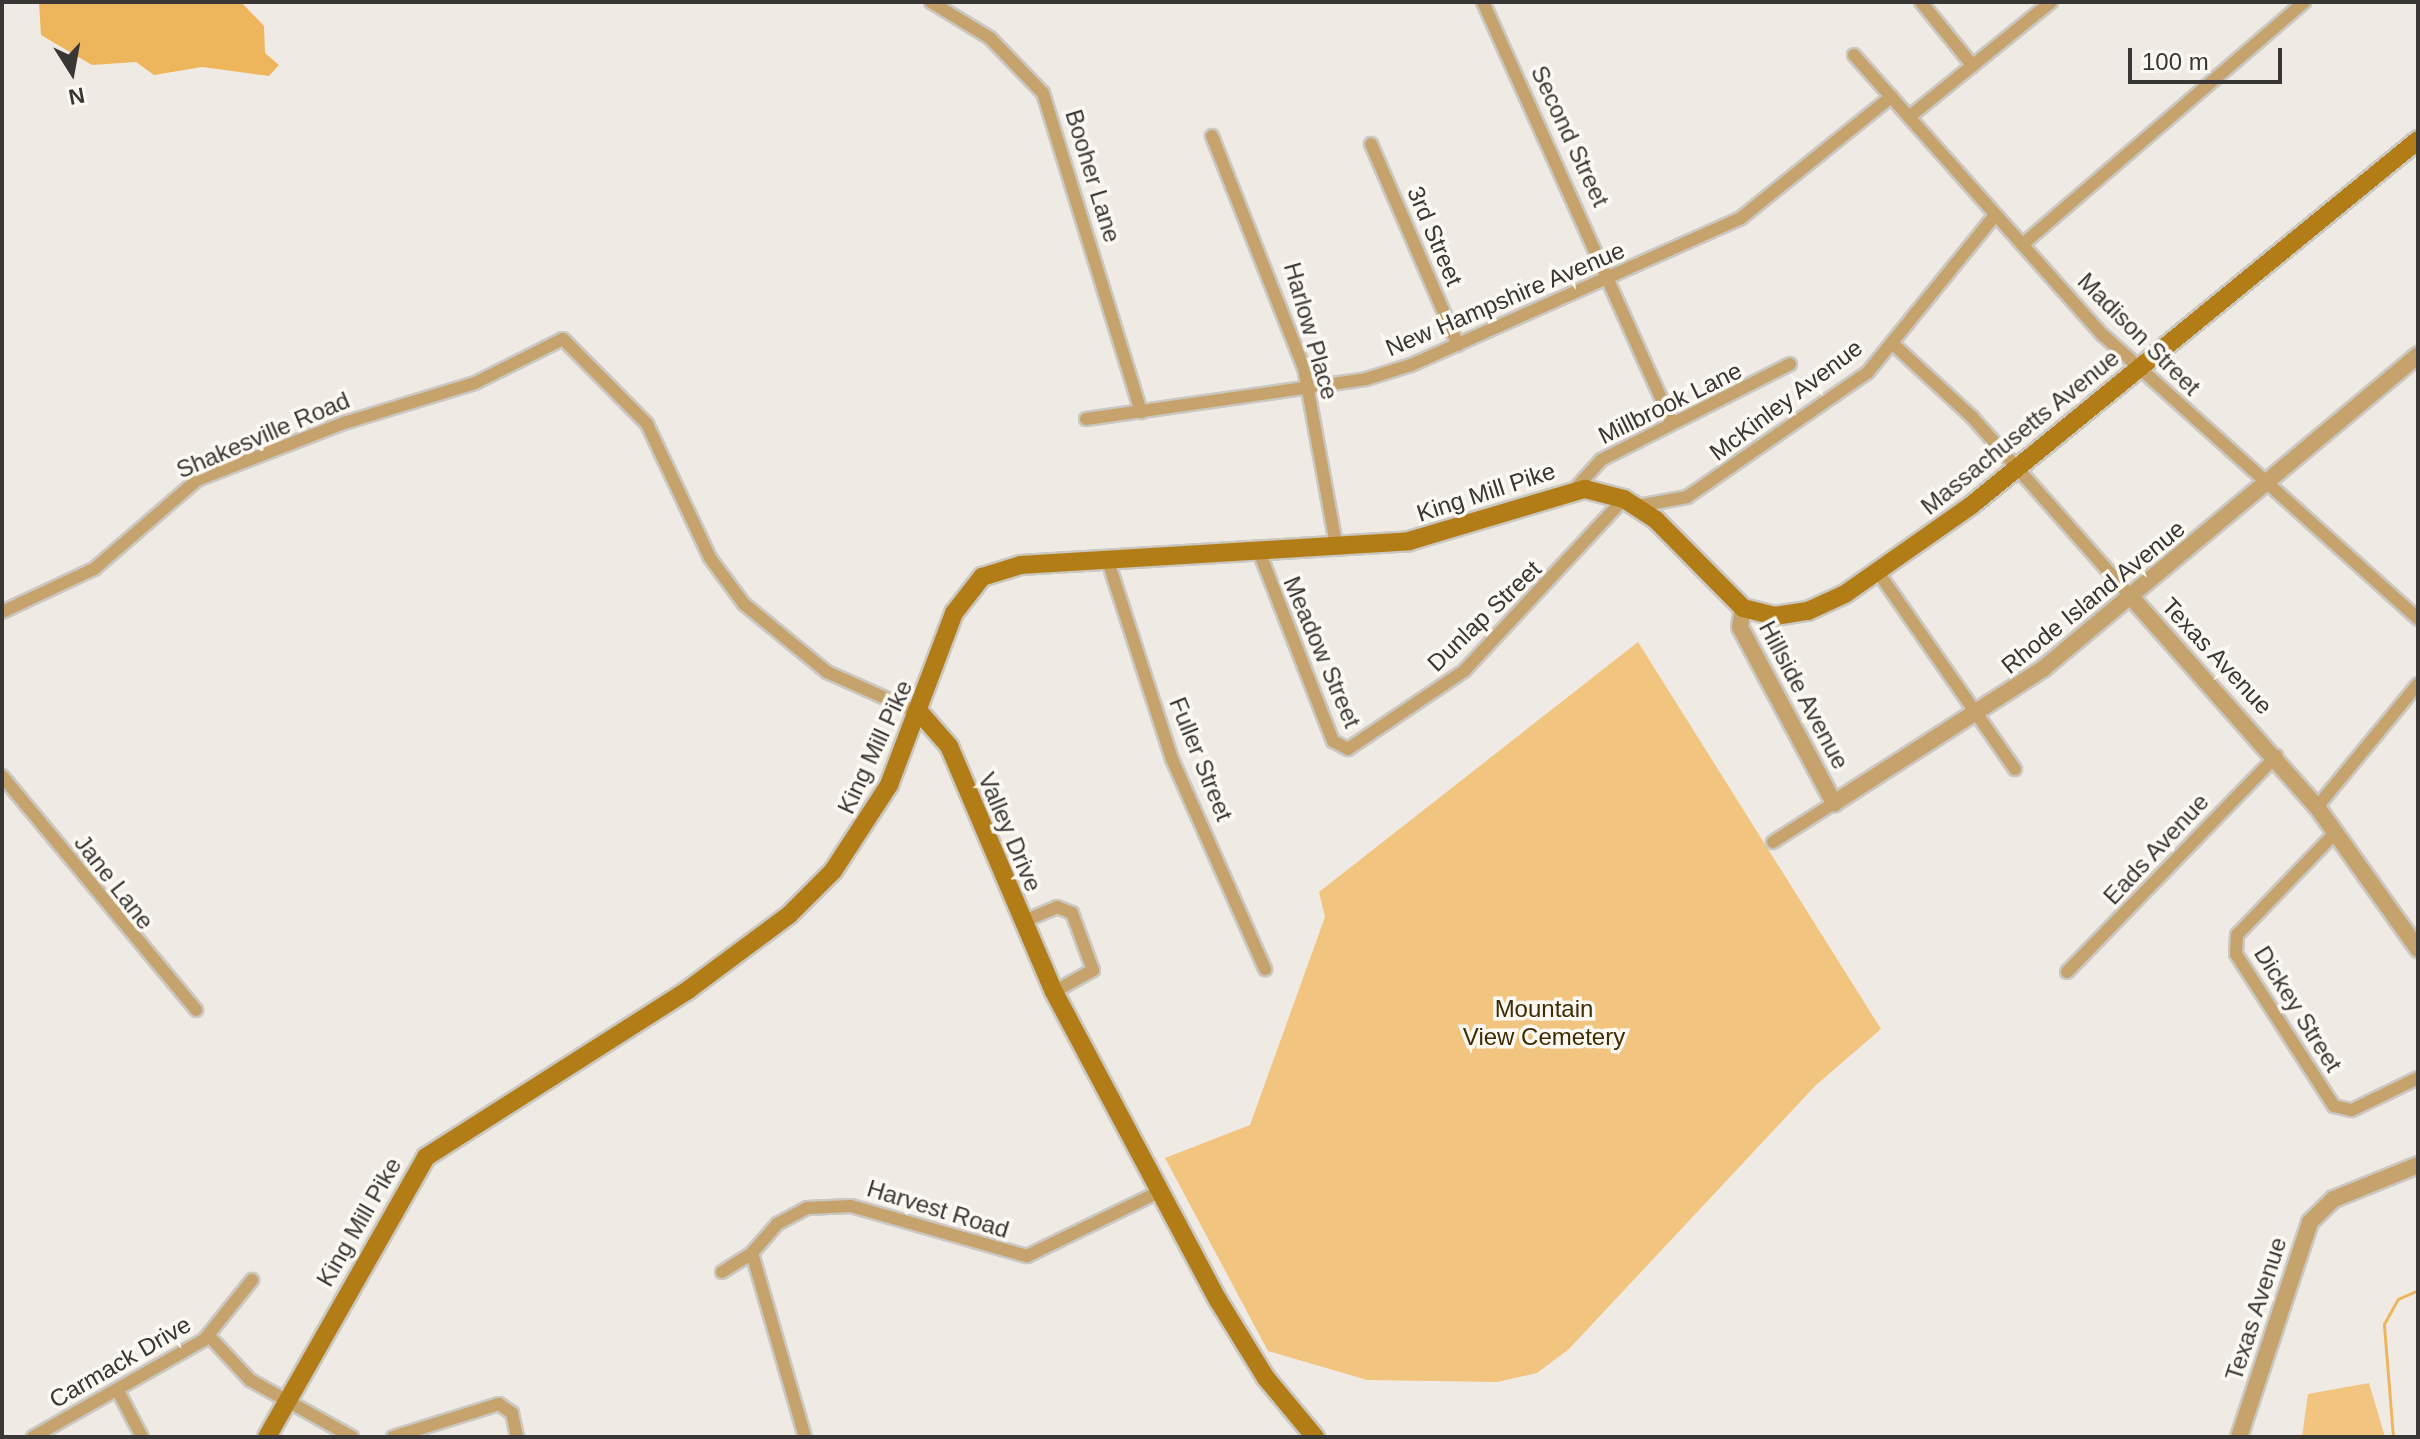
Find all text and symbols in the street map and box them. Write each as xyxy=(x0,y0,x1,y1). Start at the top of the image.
north arrow xyxy=(32,32,112,112)
scale bar xyxy=(2132,32,2286,82)
text: 100 m xyxy=(2142,48,2209,75)
street label: Second Street xyxy=(1525,61,1615,211)
text: N xyxy=(66,82,87,110)
street label: Booher Lane xyxy=(1059,106,1127,246)
street label: 3rd Street xyxy=(1401,182,1469,290)
street label: New Hampshire Avenue xyxy=(1380,235,1630,363)
street label: Harlow Place xyxy=(1278,259,1344,403)
street label: Madison Street xyxy=(2072,267,2206,401)
street label: McKinley Avenue xyxy=(1703,333,1869,467)
street label: Massachusetts Avenue xyxy=(1915,343,2125,521)
street label: Millbrook Lane xyxy=(1594,356,1746,450)
street label: Shakesville Road xyxy=(172,386,354,484)
street label: King Mill Pike xyxy=(1413,456,1559,528)
street label: Rhode Island Avenue xyxy=(1995,514,2191,680)
street label: Dunlap Street xyxy=(1421,555,1547,677)
street label: Meadow Street xyxy=(1277,572,1367,732)
street label: Texas Avenue xyxy=(2155,591,2279,721)
street label: Hillside Avenue xyxy=(1753,615,1855,775)
street label: King Mill Pike xyxy=(832,676,918,818)
street label: Fuller Street xyxy=(1163,693,1239,825)
street label: Valley Drive xyxy=(972,768,1048,896)
street label: Eads Avenue xyxy=(2097,787,2215,911)
street label: Jane Lane xyxy=(68,829,160,935)
street label: Dickey Street xyxy=(2248,941,2348,1077)
park label: Mountain View Cemetery xyxy=(1463,995,1625,1051)
street label: King Mill Pike xyxy=(311,1152,407,1292)
street label: Harvest Road xyxy=(864,1174,1012,1244)
street label: Texas Avenue xyxy=(2219,1233,2293,1385)
street label: Carmack Drive xyxy=(44,1310,196,1414)

